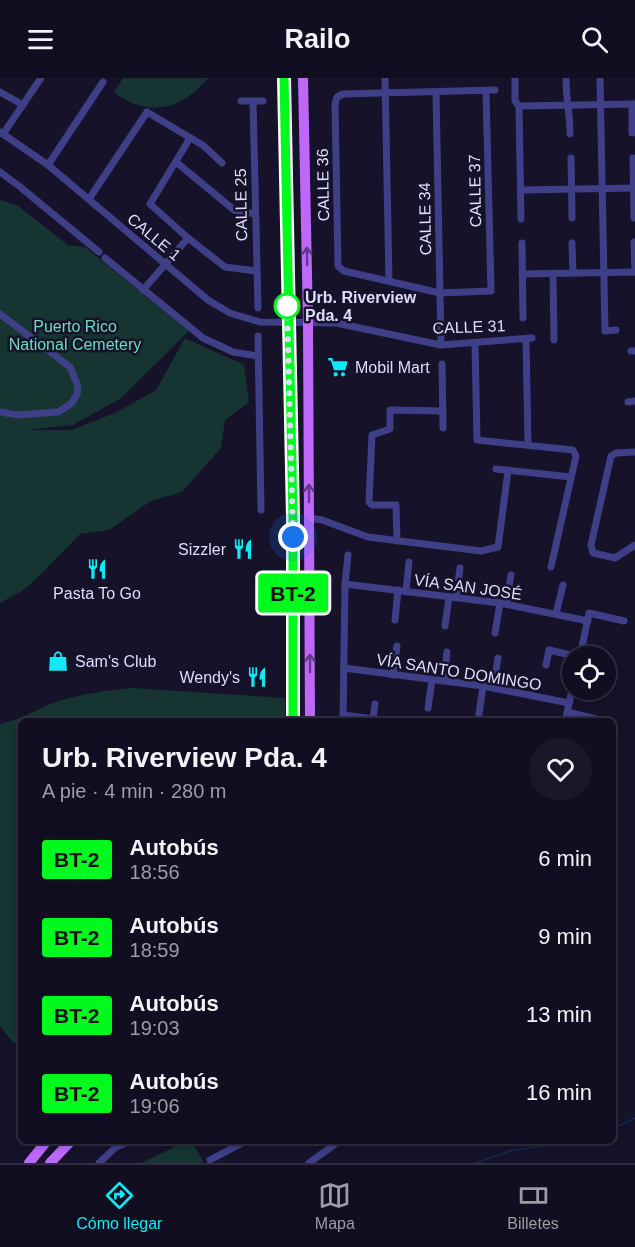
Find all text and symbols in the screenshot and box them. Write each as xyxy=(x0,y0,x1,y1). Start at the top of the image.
icon: menu xyxy=(24,23,57,56)
icon: search xyxy=(578,23,611,56)
text: Railo xyxy=(284,24,351,54)
street label: CALLE 36 xyxy=(314,148,332,222)
street label: CALLE 37 xyxy=(466,154,484,228)
street label: CALLE 25 xyxy=(232,168,250,242)
street label: CALLE 34 xyxy=(416,182,434,256)
street label: CALLE 1 xyxy=(124,210,184,264)
one-way arrow xyxy=(301,246,312,266)
place label: Urb. Riverview Pda. 4 xyxy=(305,289,417,324)
marker: Urb. Riverview Pda. 4 xyxy=(274,293,300,319)
street label: CALLE 31 xyxy=(432,317,506,337)
park label: Puerto Rico National Cemetery xyxy=(9,318,141,353)
supermarket icon: Mobil Mart xyxy=(326,355,350,379)
place label: Mobil Mart xyxy=(355,359,430,376)
one-way arrow xyxy=(303,483,315,503)
your location xyxy=(278,522,308,552)
restaurant icon: Sizzler xyxy=(231,537,255,561)
place label: Sizzler xyxy=(178,541,227,558)
restaurant icon: Pasta To Go xyxy=(85,557,109,581)
street label: VÍA SAN JOSÉ xyxy=(413,570,523,603)
line badge: BT-2 xyxy=(251,574,335,612)
text: BT-2 xyxy=(270,582,316,605)
place label: Pasta To Go xyxy=(53,585,141,602)
map controls xyxy=(562,646,616,700)
button: locate xyxy=(562,646,616,700)
shop icon: Sam's Club xyxy=(46,649,70,673)
street label: VÍA SANTO DOMINGO xyxy=(375,650,543,693)
place label: Sam's Club xyxy=(75,653,156,670)
one-way arrow xyxy=(304,654,316,674)
restaurant icon: Wendy's xyxy=(245,665,269,689)
place label: Wendy's xyxy=(179,669,240,686)
button: heart xyxy=(529,738,592,801)
text: Urb. Riverview Pda. 4 xyxy=(42,742,327,773)
text: A pie · 4 min · 280 m xyxy=(42,780,227,802)
text: Autobús xyxy=(130,835,219,860)
text: 6 min xyxy=(538,846,592,871)
text: BT-2 xyxy=(54,848,100,871)
text: 18:56 xyxy=(130,861,180,883)
text: Autobús xyxy=(130,913,219,938)
text: 9 min xyxy=(538,924,592,949)
text: BT-2 xyxy=(54,926,100,949)
text: 18:59 xyxy=(130,939,180,961)
text: Autobús xyxy=(130,991,219,1016)
text: 13 min xyxy=(526,1002,592,1027)
text: BT-2 xyxy=(54,1004,100,1027)
text: 19:03 xyxy=(130,1017,180,1039)
text: Autobús xyxy=(130,1069,219,1094)
text: 16 min xyxy=(526,1080,592,1105)
text: BT-2 xyxy=(54,1082,100,1105)
text: 19:06 xyxy=(130,1095,180,1117)
tab: Cómo llegar xyxy=(76,1179,162,1233)
tab: Mapa xyxy=(315,1179,355,1233)
tab: Billetes xyxy=(507,1179,559,1233)

